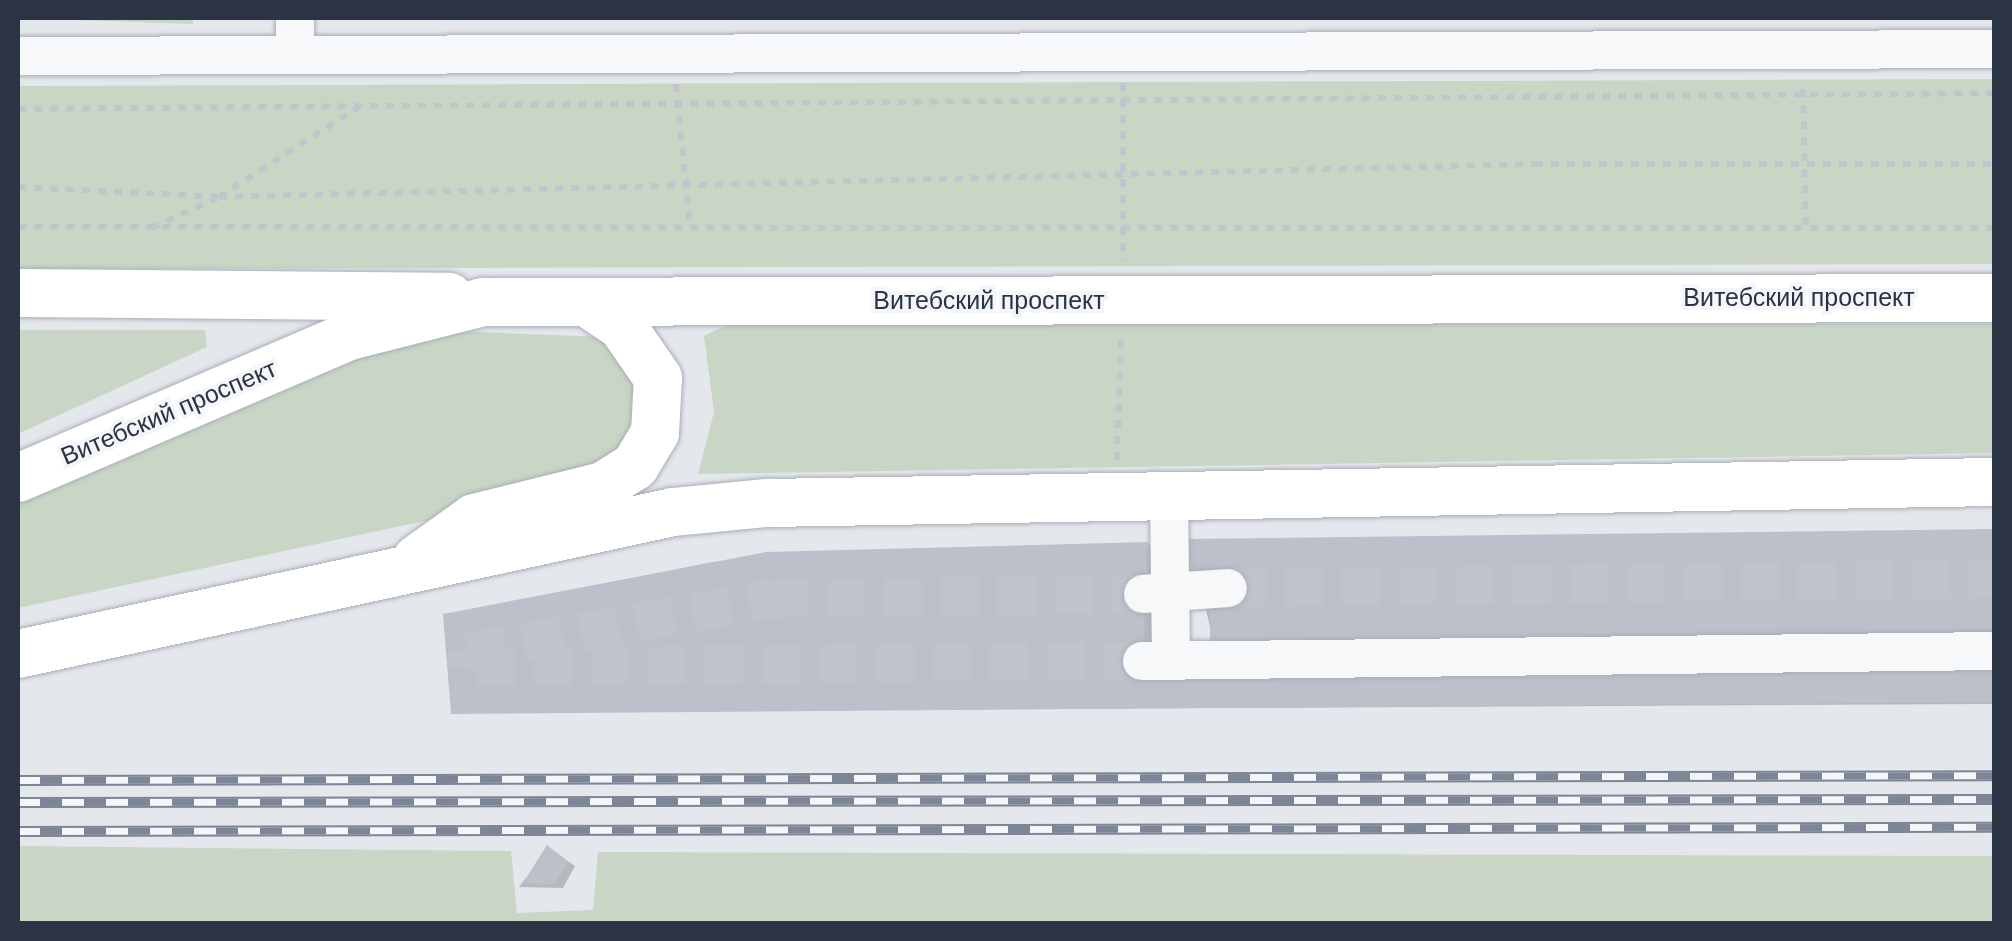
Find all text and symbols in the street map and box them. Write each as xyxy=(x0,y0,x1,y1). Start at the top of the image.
street label: Витебский проспект xyxy=(1683,283,1915,313)
street label: Витебский проспект xyxy=(873,286,1105,316)
street label: Витебский проспект xyxy=(57,354,281,472)

